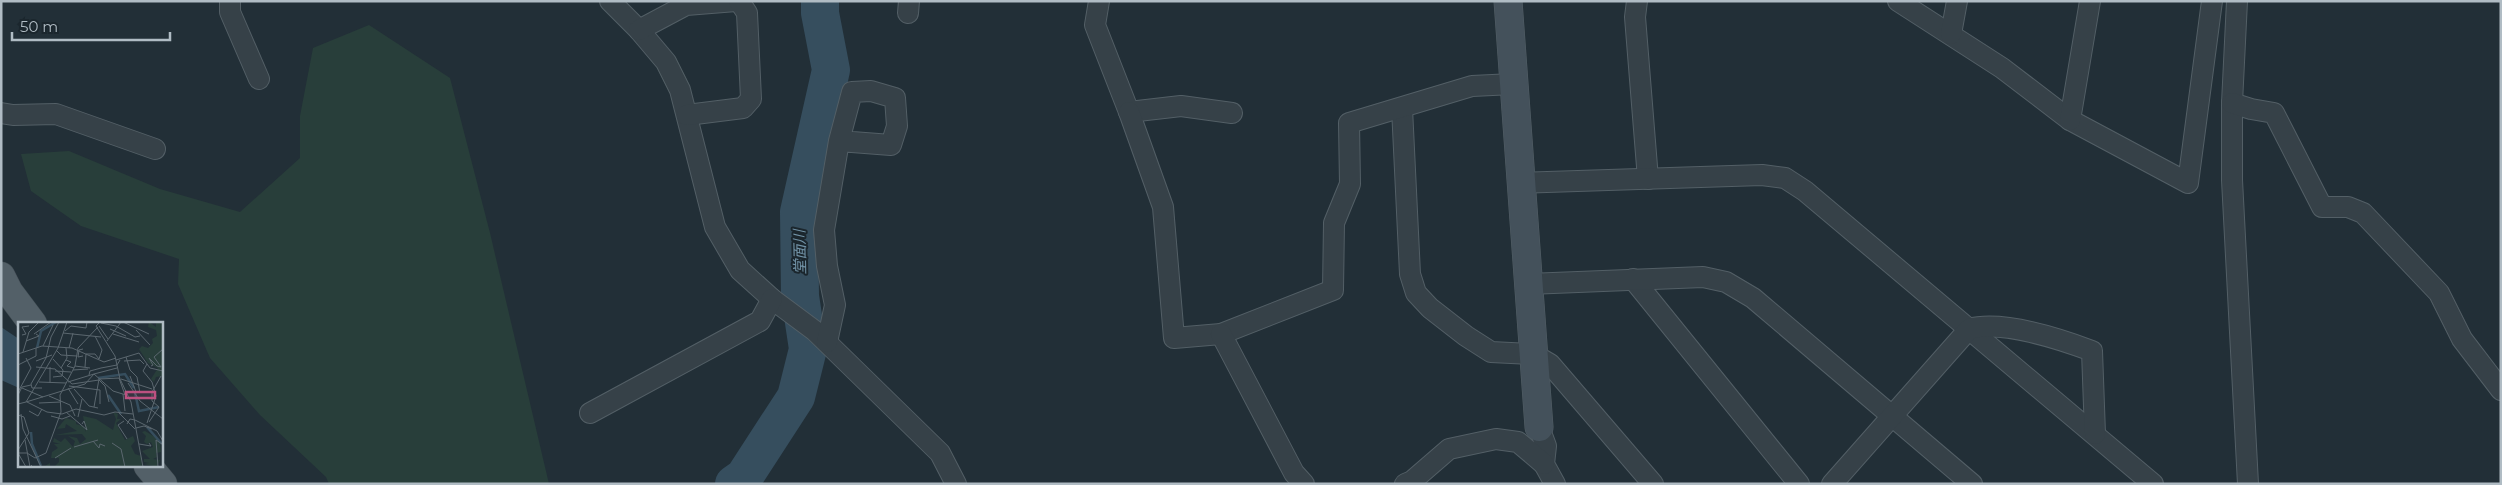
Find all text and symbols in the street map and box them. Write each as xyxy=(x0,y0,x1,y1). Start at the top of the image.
scale bar xyxy=(12,10,170,42)
text: 50 m xyxy=(20,17,58,36)
water label: 堂面川 xyxy=(790,227,809,275)
inset map xyxy=(18,322,162,468)

